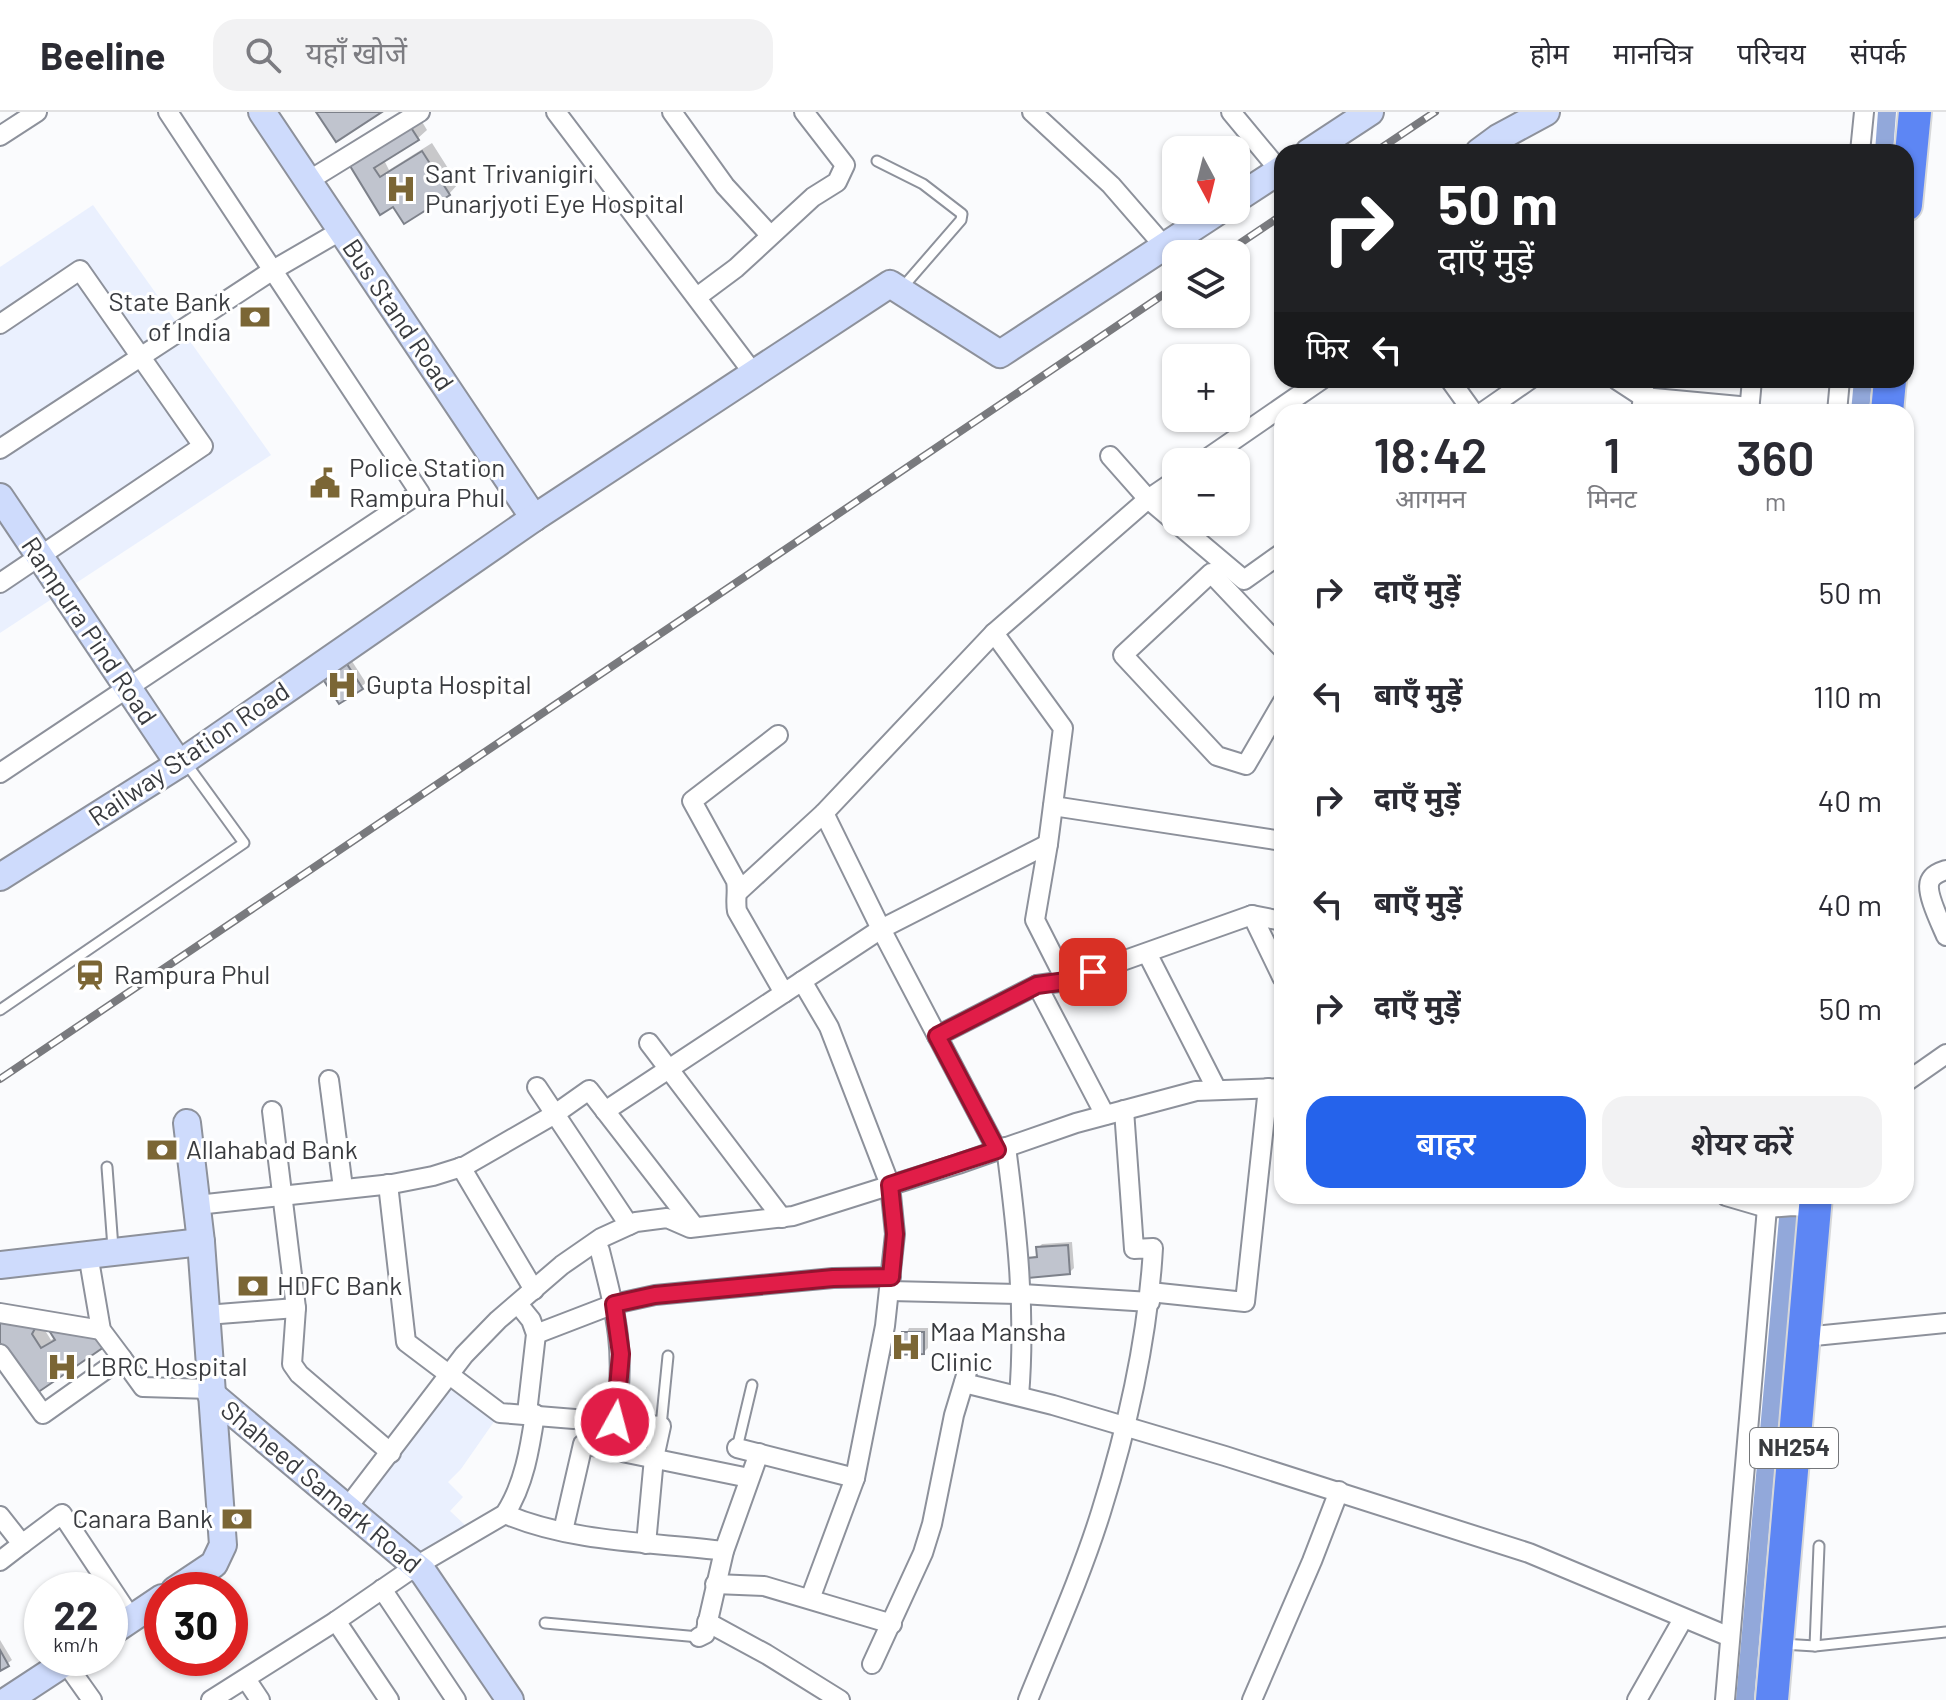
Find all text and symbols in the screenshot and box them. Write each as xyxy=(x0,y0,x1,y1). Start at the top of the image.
search box xyxy=(213,19,773,91)
text: Beeline xyxy=(40,32,165,78)
icon: search xyxy=(241,33,285,77)
text: यहाँ खोजें xyxy=(305,34,407,70)
text: होम xyxy=(1530,36,1569,70)
text: मानचित्र xyxy=(1613,36,1693,70)
text: परिचय xyxy=(1737,36,1806,70)
text: संपर्क xyxy=(1850,36,1906,70)
north arrow xyxy=(1162,136,1250,224)
map controls xyxy=(1162,136,1250,536)
place label: Sant Trivanigiri Punarjyoti Eye Hospital xyxy=(425,157,684,218)
text: 50 m xyxy=(1438,169,1558,236)
hospital icon: Sant Trivanigiri Punarjyoti Eye Hospital xyxy=(384,172,418,206)
icon: right xyxy=(1306,176,1410,280)
street label: Bus Stand Road xyxy=(337,232,461,396)
text: दाएँ मुड़ें xyxy=(1438,237,1534,280)
button: layers xyxy=(1162,240,1250,328)
place label: State Bank of India xyxy=(109,285,231,346)
bank icon: State Bank of India xyxy=(238,300,272,334)
icon: left xyxy=(1365,328,1409,372)
text: फिर xyxy=(1306,329,1349,365)
button: + xyxy=(1162,344,1250,432)
text: 18:42 xyxy=(1373,425,1488,483)
text: 1 xyxy=(1603,425,1620,483)
text: 360 xyxy=(1736,428,1815,486)
button: − xyxy=(1162,448,1250,536)
place label: Police Station Rampura Phul xyxy=(349,451,505,512)
public building icon: Police Station Rampura Phul xyxy=(308,466,342,500)
text: आगमन xyxy=(1395,482,1466,513)
text: मिनट xyxy=(1587,482,1637,513)
text: m xyxy=(1765,485,1786,516)
street label: Rampura Pind Road xyxy=(16,530,165,730)
icon: right xyxy=(1306,570,1350,614)
text: दाएँ मुड़ें xyxy=(1374,571,1461,607)
text: 50 m xyxy=(1819,574,1882,610)
hospital icon: Gupta Hospital xyxy=(325,668,359,702)
place label: Gupta Hospital xyxy=(366,668,532,699)
street label: Railway Station Road xyxy=(82,674,294,831)
icon: left xyxy=(1306,674,1350,718)
text: बाएँ मुड़ें xyxy=(1374,675,1462,711)
text: 110 m xyxy=(1813,678,1882,714)
icon: right xyxy=(1306,778,1350,822)
text: दाएँ मुड़ें xyxy=(1374,779,1461,815)
text: 40 m xyxy=(1818,782,1882,818)
icon: left xyxy=(1306,882,1350,926)
text: बाएँ मुड़ें xyxy=(1374,883,1462,919)
text: 40 m xyxy=(1818,886,1882,922)
pin xyxy=(1059,938,1127,1006)
icon: arrive xyxy=(1071,950,1115,994)
station icon: Rampura Phul xyxy=(73,958,107,992)
place label: Rampura Phul xyxy=(114,958,270,989)
icon: right xyxy=(1306,986,1350,1030)
text: दाएँ मुड़ें xyxy=(1374,987,1461,1023)
text: 50 m xyxy=(1819,990,1882,1026)
button: बाहर xyxy=(1306,1096,1586,1188)
button: शेयर करें xyxy=(1602,1096,1882,1188)
bank icon: Allahabad Bank xyxy=(145,1133,179,1167)
place label: Allahabad Bank xyxy=(186,1133,358,1164)
bank icon: HDFC Bank xyxy=(236,1269,270,1303)
place label: HDFC Bank xyxy=(277,1269,402,1300)
place label: Maa Mansha Clinic xyxy=(930,1315,1066,1376)
hospital icon: Maa Mansha Clinic xyxy=(889,1330,923,1364)
hospital icon: LBRC Hospital xyxy=(45,1350,79,1384)
place label: LBRC Hospital xyxy=(86,1350,247,1381)
position arrow xyxy=(573,1380,657,1464)
street label: Shaheed Samark Road xyxy=(216,1393,428,1579)
road number: NH254 xyxy=(1750,1428,1838,1468)
place label: Canara Bank xyxy=(72,1502,213,1533)
bank icon: Canara Bank xyxy=(220,1502,254,1536)
speed limit sign: 30 xyxy=(144,1572,248,1676)
text: 22 xyxy=(54,1590,98,1638)
text: km/h xyxy=(53,1632,99,1656)

